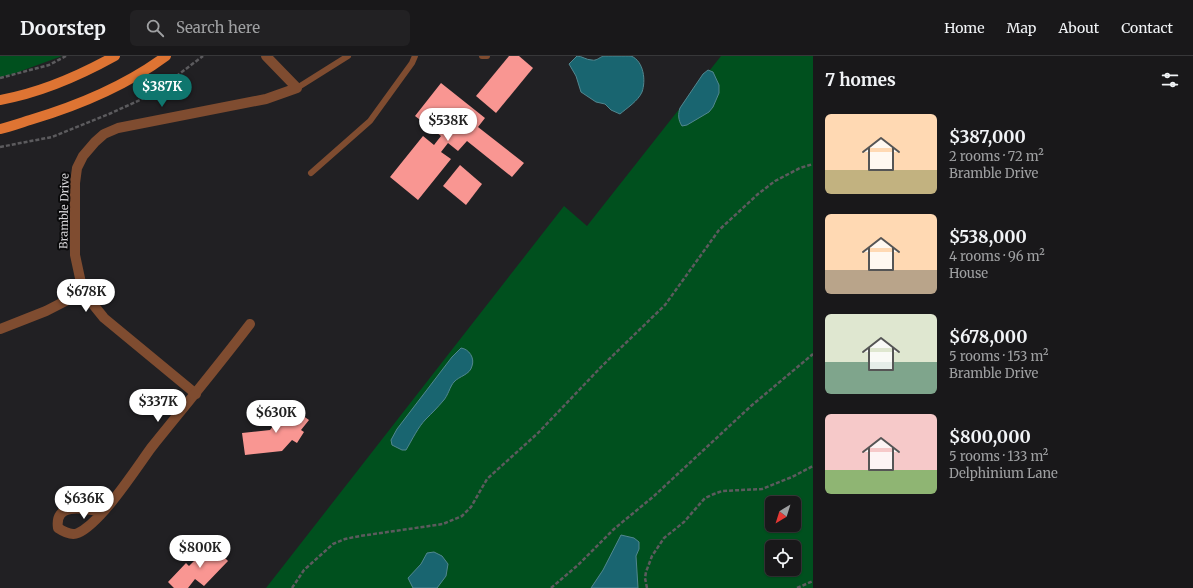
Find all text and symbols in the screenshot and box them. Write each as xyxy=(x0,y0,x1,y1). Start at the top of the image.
search box xyxy=(130,10,410,46)
text: Doorstep xyxy=(20,16,106,40)
icon: search xyxy=(144,17,166,39)
text: Search here xyxy=(176,18,260,37)
text: Home xyxy=(944,19,985,37)
text: Map xyxy=(1007,19,1036,37)
text: About xyxy=(1058,19,1099,37)
text: Contact xyxy=(1121,19,1173,37)
text: 7 homes xyxy=(825,69,896,91)
icon: filters xyxy=(1159,69,1181,91)
pin: $387K xyxy=(134,74,190,108)
text: $387K xyxy=(142,78,182,95)
pin: $538K xyxy=(420,108,476,142)
text: $538K xyxy=(428,112,468,129)
text: $387,000 xyxy=(949,126,1026,148)
icon: home xyxy=(857,130,905,178)
text: 2 rooms · 72 m² xyxy=(949,148,1044,165)
text: Bramble Drive xyxy=(949,165,1038,182)
street label: Bramble Drive xyxy=(56,173,72,249)
text: $538,000 xyxy=(949,226,1027,248)
icon: home xyxy=(857,230,905,278)
text: 4 rooms · 96 m² xyxy=(949,248,1045,265)
text: House xyxy=(949,265,988,282)
pin: $678K xyxy=(58,279,114,313)
text: $678K xyxy=(66,283,106,300)
text: $678,000 xyxy=(949,326,1027,348)
icon: home xyxy=(857,330,905,378)
text: 5 rooms · 153 m² xyxy=(949,348,1048,365)
text: Bramble Drive xyxy=(949,365,1038,382)
pin: $337K xyxy=(130,389,186,423)
text: $337K xyxy=(138,393,178,410)
pin: $630K xyxy=(248,400,304,434)
text: $630K xyxy=(255,404,297,421)
text: $800,000 xyxy=(949,426,1031,448)
icon: home xyxy=(857,430,905,478)
text: 5 rooms · 133 m² xyxy=(949,448,1048,465)
text: Delphinium Lane xyxy=(949,465,1058,482)
pin: $636K xyxy=(56,486,112,520)
text: $636K xyxy=(64,490,104,507)
north arrow xyxy=(765,496,801,532)
map controls xyxy=(765,496,801,576)
pin: $800K xyxy=(172,535,228,569)
text: $800K xyxy=(178,539,222,556)
button: locate xyxy=(765,540,801,576)

